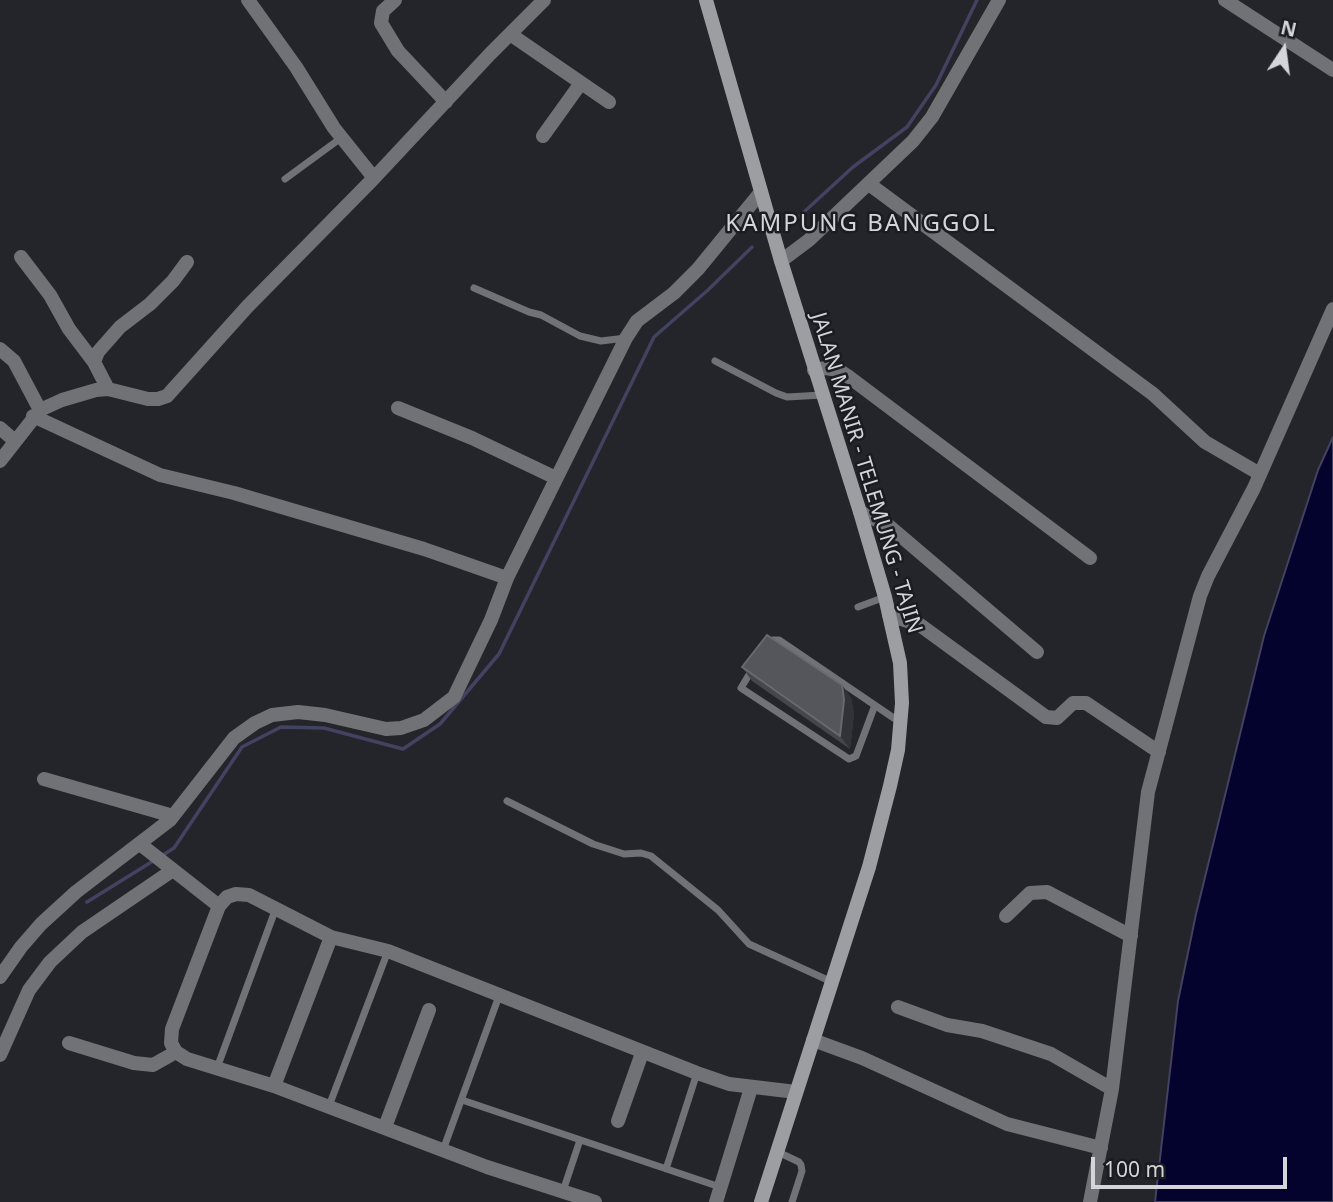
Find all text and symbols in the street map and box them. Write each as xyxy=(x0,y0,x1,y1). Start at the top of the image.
north arrow xyxy=(1249,14,1319,84)
text: N xyxy=(1278,14,1299,43)
district label: KAMPUNG BANGGOL xyxy=(727,210,995,238)
street label: JALAN MANIR - TELEMUNG - TAJIN xyxy=(805,310,927,636)
scale bar xyxy=(1095,1142,1291,1186)
text: 100 m xyxy=(1104,1155,1165,1183)

